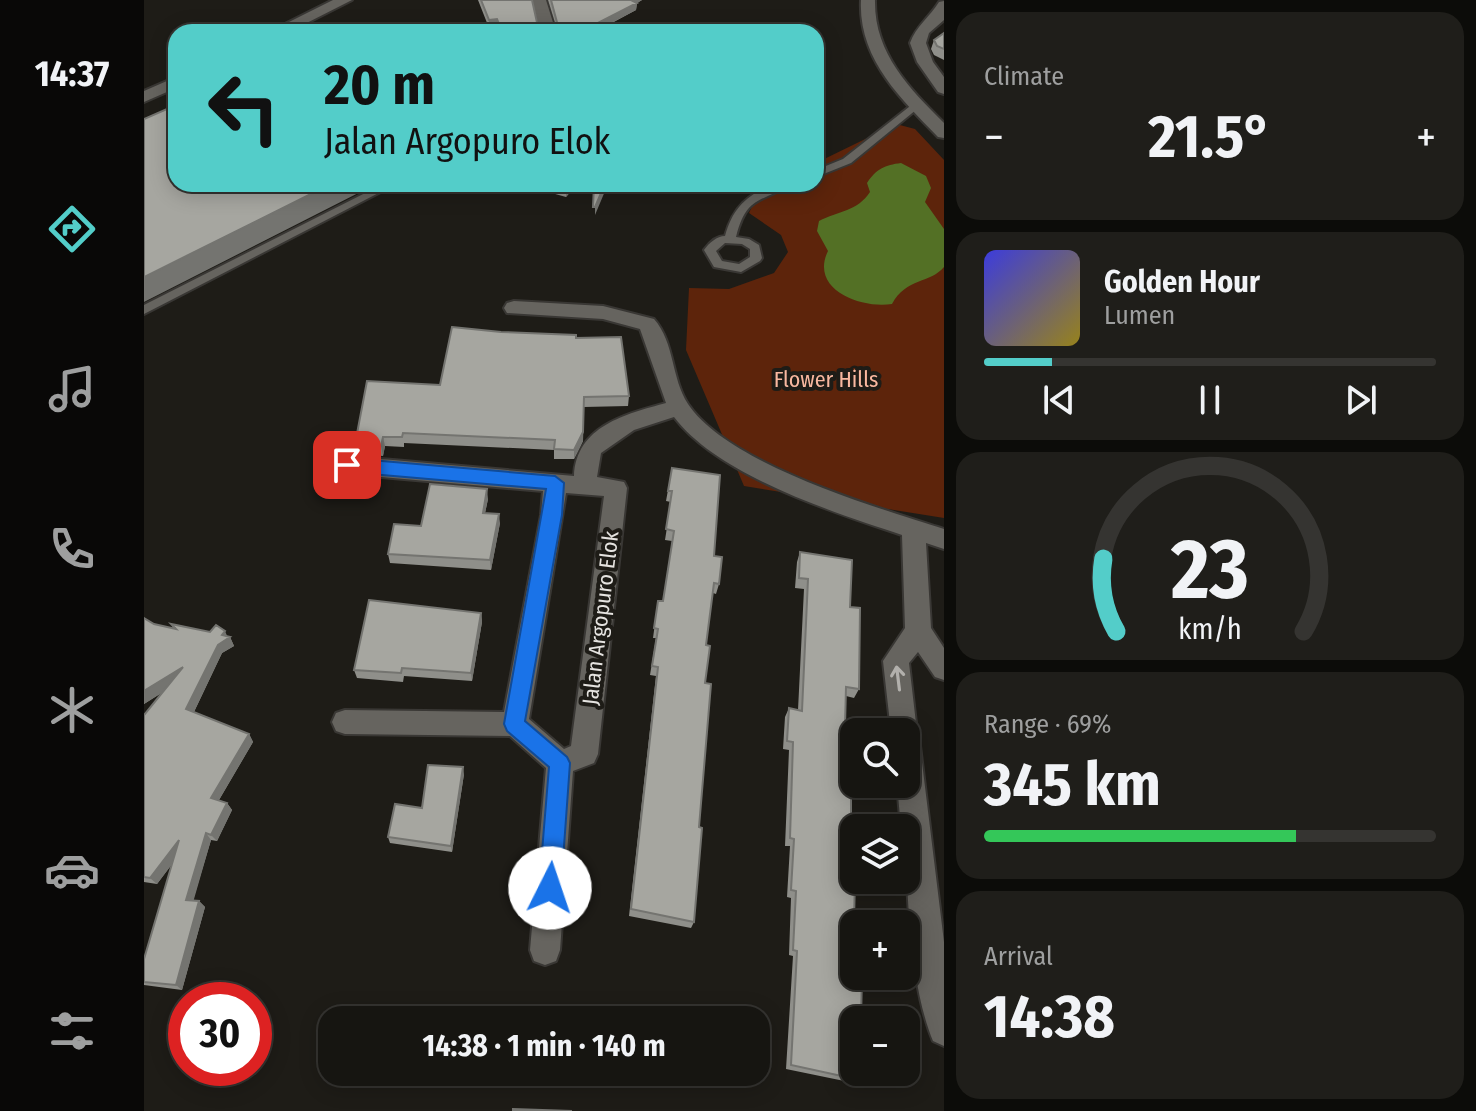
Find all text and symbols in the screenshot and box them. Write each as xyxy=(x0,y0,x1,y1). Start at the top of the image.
text: 14:37 xyxy=(35,52,109,96)
text: 20 m xyxy=(324,52,435,119)
icon: left xyxy=(192,56,296,160)
text: Climate xyxy=(984,61,1064,92)
text: 21.5° xyxy=(1148,101,1272,173)
text: − xyxy=(984,111,1004,164)
text: + xyxy=(1416,111,1436,164)
text: Jalan Argopuro Elok xyxy=(324,120,610,164)
icon: directions xyxy=(44,201,100,257)
text: Golden Hour xyxy=(1104,264,1260,300)
text: Lumen xyxy=(1104,300,1175,331)
icon: music xyxy=(44,361,100,417)
park label: Flower Hills xyxy=(774,366,878,393)
icon: previous xyxy=(1037,378,1081,422)
icon: pause xyxy=(1188,378,1232,422)
icon: next xyxy=(1339,378,1383,422)
pin xyxy=(313,431,381,499)
icon: arrive xyxy=(325,443,369,487)
text: 23 xyxy=(1170,519,1249,619)
icon: phone xyxy=(44,521,100,577)
street label: Jalan Argopuro Elok xyxy=(576,529,625,707)
text: km/h xyxy=(1178,612,1242,647)
one-way arrow xyxy=(890,666,905,691)
icon: climate xyxy=(44,682,100,738)
text: Range · 69% xyxy=(984,709,1111,740)
map controls xyxy=(840,718,920,1086)
button: search xyxy=(840,718,920,798)
text: 345 km xyxy=(984,749,1161,821)
button: layers xyxy=(840,814,920,894)
icon: car xyxy=(44,842,100,898)
position arrow xyxy=(508,846,592,930)
button: + xyxy=(840,910,920,990)
text: Arrival xyxy=(984,941,1053,972)
text: 14:38 xyxy=(984,981,1115,1053)
speed limit sign: 30 xyxy=(168,982,272,1086)
icon: filters xyxy=(44,1003,100,1059)
button: − xyxy=(840,1006,920,1086)
text: 14:38 · 1 min · 140 m xyxy=(422,1028,666,1064)

